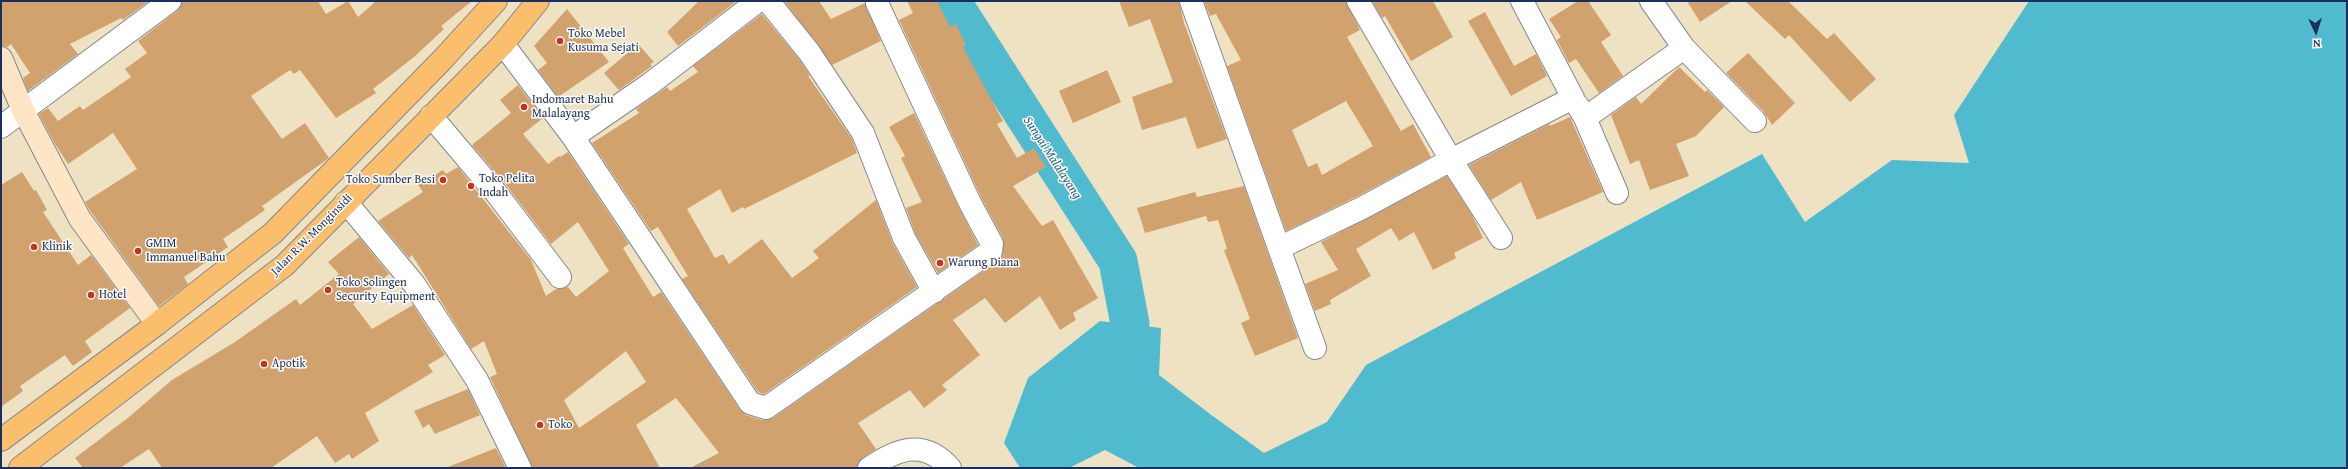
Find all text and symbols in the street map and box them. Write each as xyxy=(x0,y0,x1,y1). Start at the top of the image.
north arrow xyxy=(2296,12,2336,52)
place label: Toko Mebel Kusuma Sejati xyxy=(568,27,639,55)
marker: Toko Mebel Kusuma Sejati xyxy=(555,36,565,46)
text: N xyxy=(2313,36,2321,52)
place label: Indomaret Bahu Malalayang xyxy=(532,93,613,121)
marker: Indomaret Bahu Malalayang xyxy=(519,102,529,112)
water label: Sungai Malalayang xyxy=(1019,114,1085,202)
place label: Toko Pelita Indah xyxy=(479,172,535,200)
place label: Toko Sumber Besi xyxy=(346,173,435,187)
marker: Toko Sumber Besi xyxy=(438,175,448,185)
marker: Toko Pelita Indah xyxy=(466,181,476,191)
street label: Jalan R.W. Monginsidi xyxy=(268,191,356,279)
place label: GMIM Immanuel Bahu xyxy=(146,237,226,265)
place label: Klinik xyxy=(42,240,72,254)
marker: Klinik xyxy=(29,242,39,252)
marker: GMIM Immanuel Bahu xyxy=(133,246,143,256)
place label: Warung Diana xyxy=(948,256,1019,270)
marker: Warung Diana xyxy=(935,258,945,268)
place label: Toko Solingen Security Equipment xyxy=(336,276,436,304)
marker: Toko Solingen Security Equipment xyxy=(323,285,333,295)
place label: Hotel xyxy=(99,288,126,302)
marker: Hotel xyxy=(86,290,96,300)
place label: Apotik xyxy=(272,357,306,371)
marker: Apotik xyxy=(259,359,269,369)
place label: Toko xyxy=(548,418,572,432)
marker: Toko xyxy=(535,420,545,430)

